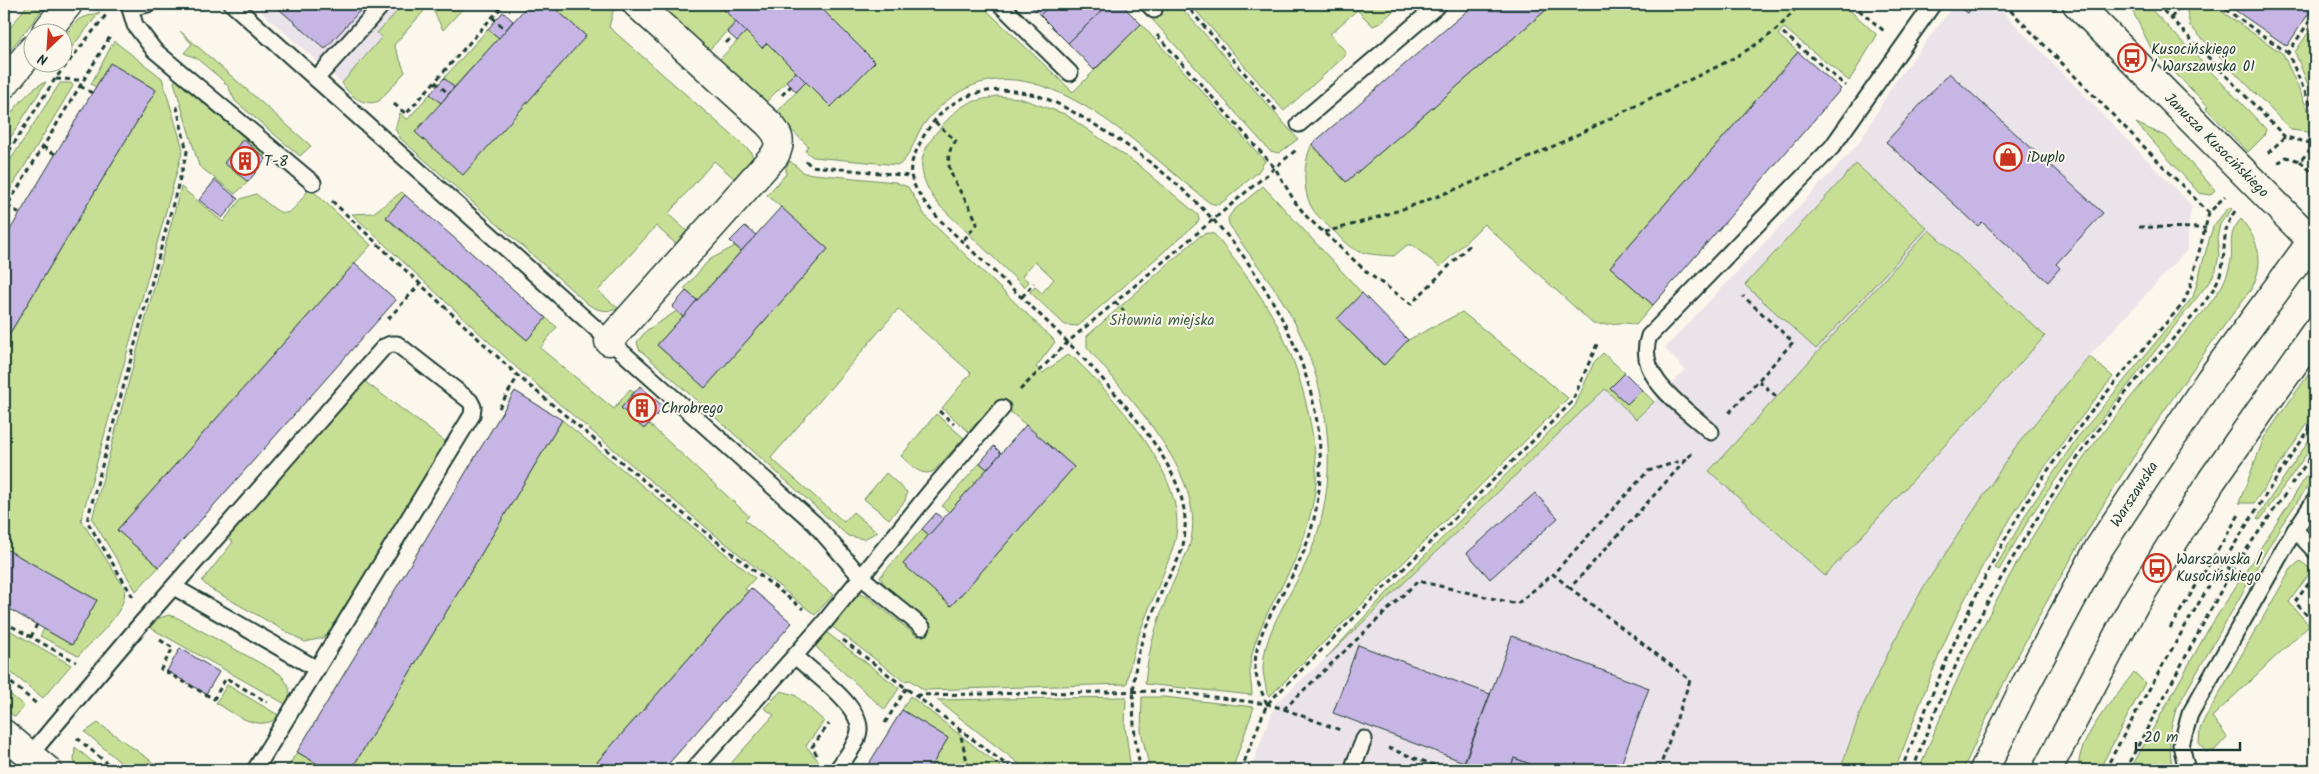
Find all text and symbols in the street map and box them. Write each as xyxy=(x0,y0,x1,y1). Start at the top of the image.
north arrow xyxy=(22,22,72,72)
place label: Kusocińskiego / Warszawska 01 xyxy=(2151,38,2255,79)
bus stop icon: Kusocińskiego / Warszawska 01 xyxy=(2117,43,2147,73)
text: N xyxy=(34,47,52,71)
street label: Janusza Kusocińskiego xyxy=(2158,88,2275,204)
shop icon: iDuplo xyxy=(1993,142,2023,172)
building icon: T-8 xyxy=(230,146,260,176)
place label: iDuplo xyxy=(2027,146,2065,170)
place label: T-8 xyxy=(264,150,289,174)
park label: Siłownia miejska xyxy=(1109,309,1215,333)
building icon: Chrobrego xyxy=(627,393,657,423)
place label: Chrobrego xyxy=(661,397,724,421)
street label: Warszawska xyxy=(2105,457,2165,532)
place label: Warszawska / Kusocińskiego xyxy=(2176,548,2263,589)
bus stop icon: Warszawska / Kusocińskiego xyxy=(2142,553,2172,583)
scale bar xyxy=(2136,719,2240,751)
text: 20 m xyxy=(2144,726,2178,750)

